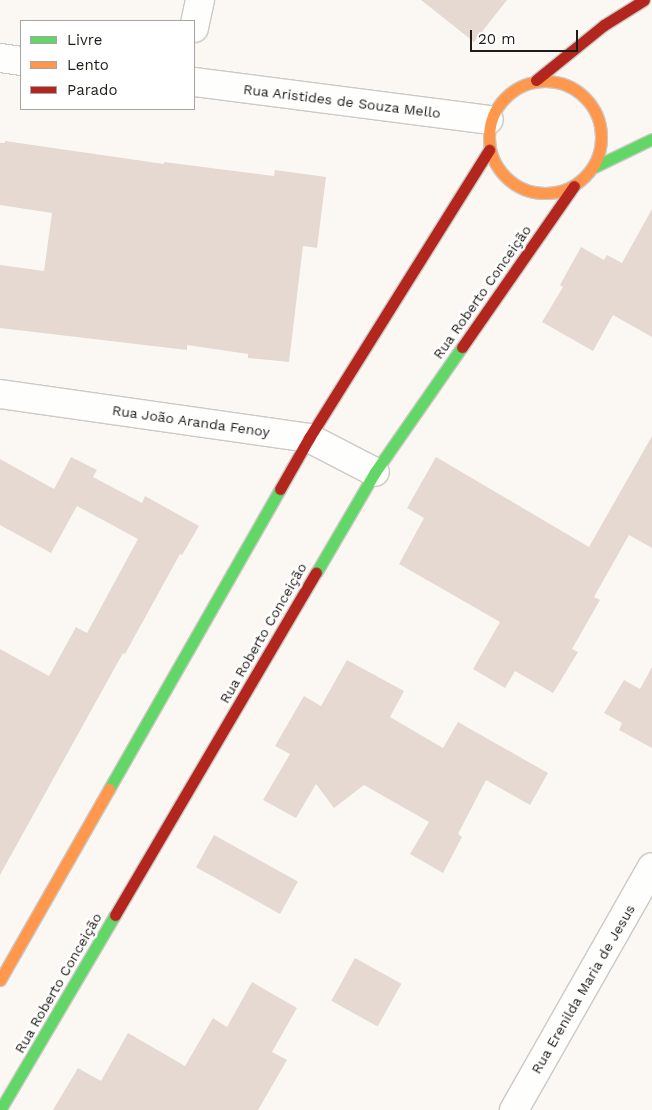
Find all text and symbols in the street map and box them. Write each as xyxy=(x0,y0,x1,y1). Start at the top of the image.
legend xyxy=(20,20,195,110)
scale bar xyxy=(472,20,580,52)
text: 20 m xyxy=(478,30,516,48)
text: Livre xyxy=(67,31,102,49)
text: Lento xyxy=(67,56,109,74)
street label: Rua Aristides de Souza Mello xyxy=(242,80,442,122)
text: Parado xyxy=(67,81,117,99)
street label: Rua Roberto Conceição xyxy=(429,222,535,362)
street label: Rua João Aranda Fenoy xyxy=(110,402,272,440)
street label: Rua Roberto Conceição xyxy=(216,560,310,706)
street label: Rua Erenilda Maria de Jesus xyxy=(527,901,639,1077)
street label: Rua Roberto Conceição xyxy=(11,910,105,1056)

